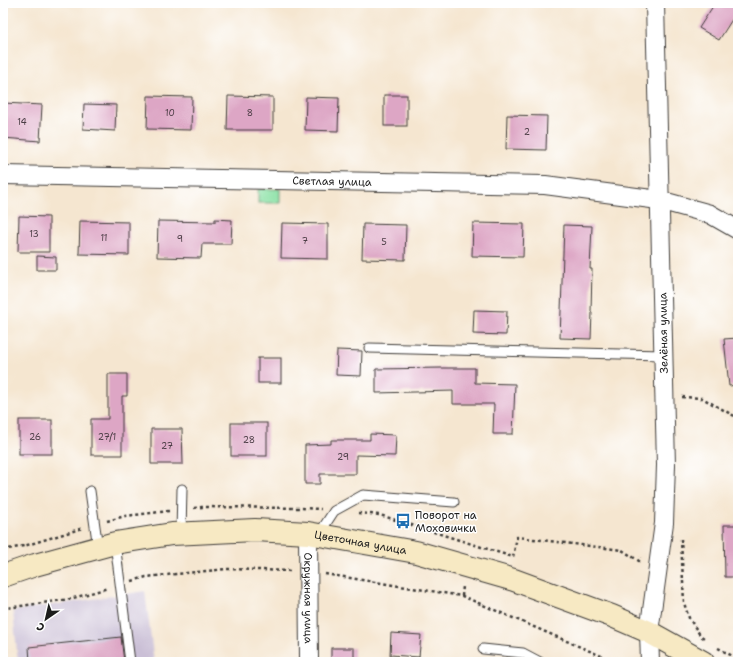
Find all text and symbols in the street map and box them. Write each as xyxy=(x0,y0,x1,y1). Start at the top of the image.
house number: 10 xyxy=(165,107,175,119)
house number: 8 xyxy=(247,107,253,119)
house number: 14 xyxy=(17,116,27,128)
house number: 2 xyxy=(524,126,530,138)
street label: Светлая улица xyxy=(292,173,372,190)
house number: 13 xyxy=(29,228,39,240)
house number: 11 xyxy=(100,232,108,244)
house number: 9 xyxy=(177,233,183,245)
house number: 7 xyxy=(302,235,308,247)
house number: 5 xyxy=(381,236,387,248)
street label: Зелёная улица xyxy=(655,292,672,374)
house number: 26 xyxy=(29,431,41,443)
house number: 27/1 xyxy=(98,431,116,443)
house number: 28 xyxy=(243,434,255,446)
house number: 27 xyxy=(161,440,173,452)
house number: 29 xyxy=(337,451,349,463)
place label: Поворот на Моховички xyxy=(415,508,477,536)
bus stop icon: Поворот на Моховички xyxy=(394,512,412,530)
street label: Цветочная улица xyxy=(313,527,408,558)
street label: Окружная улица xyxy=(300,552,316,644)
north arrow xyxy=(26,599,66,639)
text: С xyxy=(33,619,48,635)

